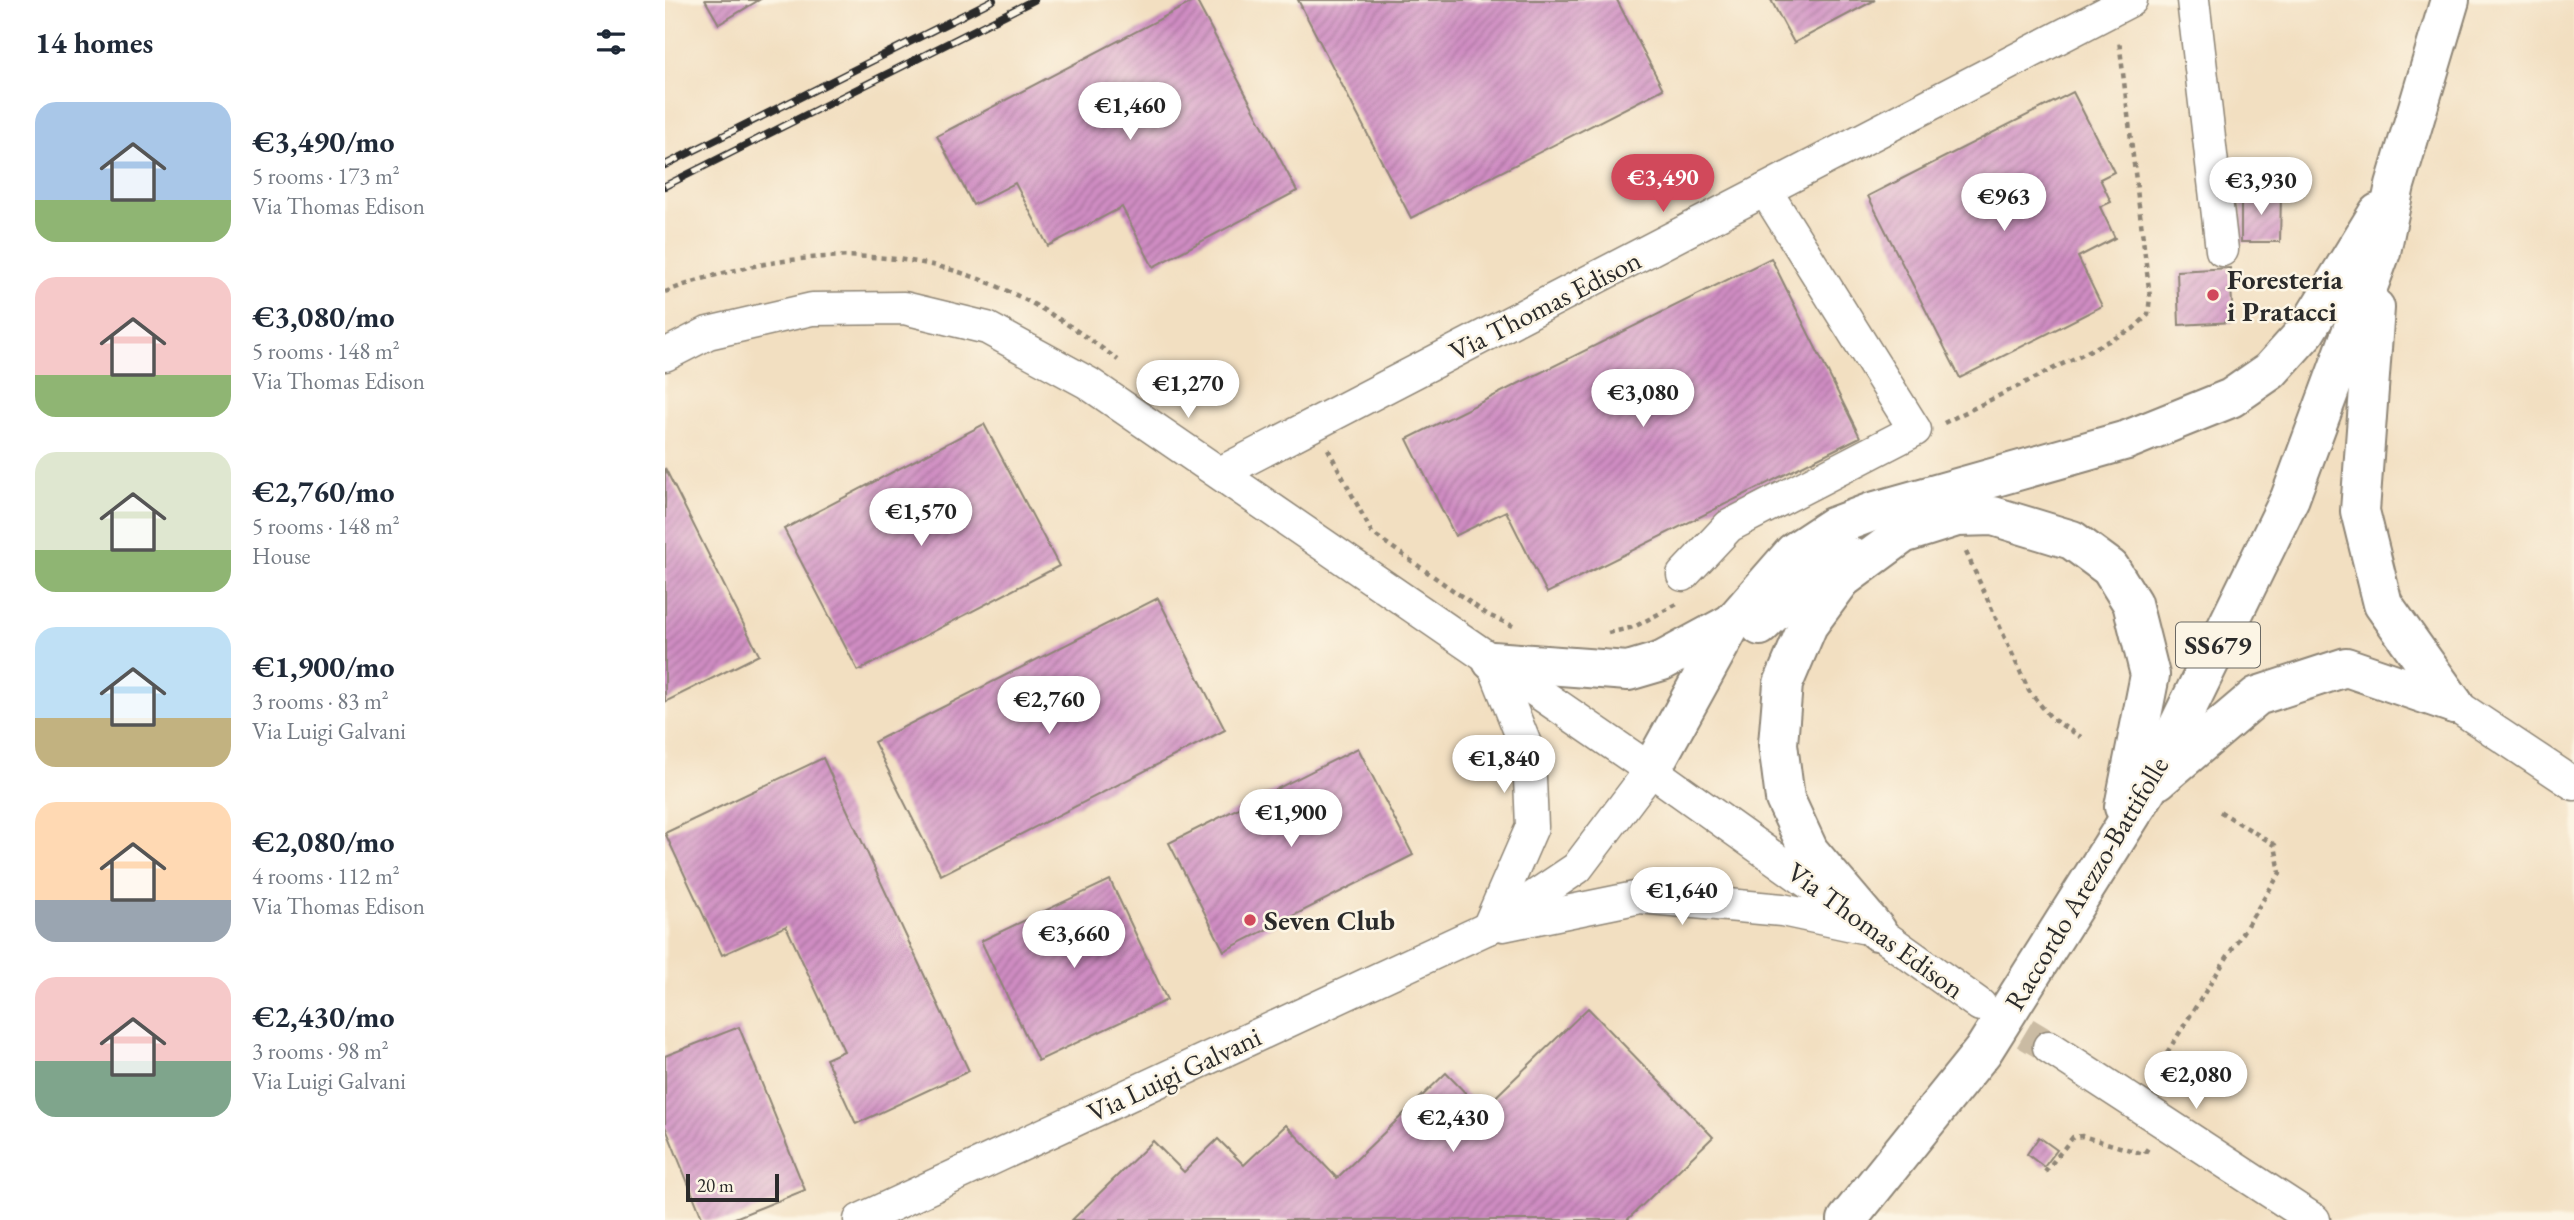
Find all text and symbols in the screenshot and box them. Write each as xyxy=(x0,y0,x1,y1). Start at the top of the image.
text: 14 homes xyxy=(35,23,153,62)
icon: filters xyxy=(592,23,630,61)
pin: €1,460 xyxy=(1073,82,1187,142)
text: €1,460 xyxy=(1094,90,1166,120)
text: €3,490/mo xyxy=(252,122,395,161)
icon: home xyxy=(91,130,175,214)
pin: €3,490 xyxy=(1606,154,1720,214)
pin: €3,930 xyxy=(2204,158,2318,217)
text: 5 rooms · 173 m² xyxy=(252,161,400,191)
text: €3,490 xyxy=(1627,162,1699,192)
text: €3,930 xyxy=(2225,165,2297,195)
pin: €963 xyxy=(1963,174,2045,233)
text: €963 xyxy=(1977,181,2031,211)
text: Via Thomas Edison xyxy=(252,191,425,221)
street label: Via Thomas Edison xyxy=(1443,241,1647,369)
place label: Foresteria i Pratacci xyxy=(2227,261,2344,329)
marker: Foresteria i Pratacci xyxy=(2205,287,2221,303)
text: €3,080/mo xyxy=(252,297,395,336)
icon: home xyxy=(91,305,175,389)
text: 5 rooms · 148 m² xyxy=(252,336,400,366)
pin: €1,270 xyxy=(1131,360,1245,420)
text: Via Thomas Edison xyxy=(252,366,425,396)
text: €1,270 xyxy=(1152,368,1224,398)
pin: €3,080 xyxy=(1586,370,1700,429)
text: €3,080 xyxy=(1607,377,1679,407)
text: €2,760/mo xyxy=(252,472,395,511)
icon: home xyxy=(91,480,175,564)
pin: €1,570 xyxy=(864,489,978,548)
text: €1,570 xyxy=(885,496,957,526)
text: 5 rooms · 148 m² xyxy=(252,511,400,541)
text: House xyxy=(252,541,311,571)
road number: SS679 xyxy=(2176,622,2260,667)
text: €1,900/mo xyxy=(252,647,395,686)
icon: home xyxy=(91,655,175,739)
pin: €2,760 xyxy=(992,676,1106,736)
text: €2,760 xyxy=(1013,684,1085,714)
text: 3 rooms · 83 m² xyxy=(252,686,389,716)
text: Via Luigi Galvani xyxy=(252,716,406,746)
pin: €1,840 xyxy=(1447,736,1561,795)
text: €1,840 xyxy=(1468,743,1540,773)
street label: Raccordo Arezzo-Battifolle xyxy=(1996,749,2176,1017)
pin: €1,900 xyxy=(1234,790,1348,849)
text: €1,900 xyxy=(1255,797,1327,827)
text: €2,080/mo xyxy=(252,822,395,861)
icon: home xyxy=(91,830,175,914)
street label: Via Thomas Edison xyxy=(1780,854,1972,1007)
text: 4 rooms · 112 m² xyxy=(252,861,400,891)
pin: €1,640 xyxy=(1625,867,1739,927)
text: €1,640 xyxy=(1646,875,1718,905)
text: Via Thomas Edison xyxy=(252,891,425,921)
place label: Seven Club xyxy=(1264,902,1395,938)
pin: €3,660 xyxy=(1017,911,1131,970)
marker: Seven Club xyxy=(1242,912,1258,928)
text: €3,660 xyxy=(1038,918,1110,948)
text: €2,430/mo xyxy=(252,997,395,1036)
icon: home xyxy=(91,1005,175,1089)
street label: Via Luigi Galvani xyxy=(1081,1018,1267,1130)
text: 3 rooms · 98 m² xyxy=(252,1036,389,1066)
pin: €2,080 xyxy=(2139,1052,2253,1111)
text: €2,080 xyxy=(2160,1059,2232,1089)
text: Via Luigi Galvani xyxy=(252,1066,406,1096)
pin: €2,430 xyxy=(1396,1094,1510,1154)
text: €2,430 xyxy=(1417,1102,1489,1132)
scale bar xyxy=(686,1171,779,1203)
text: 20 m xyxy=(697,1173,734,1198)

